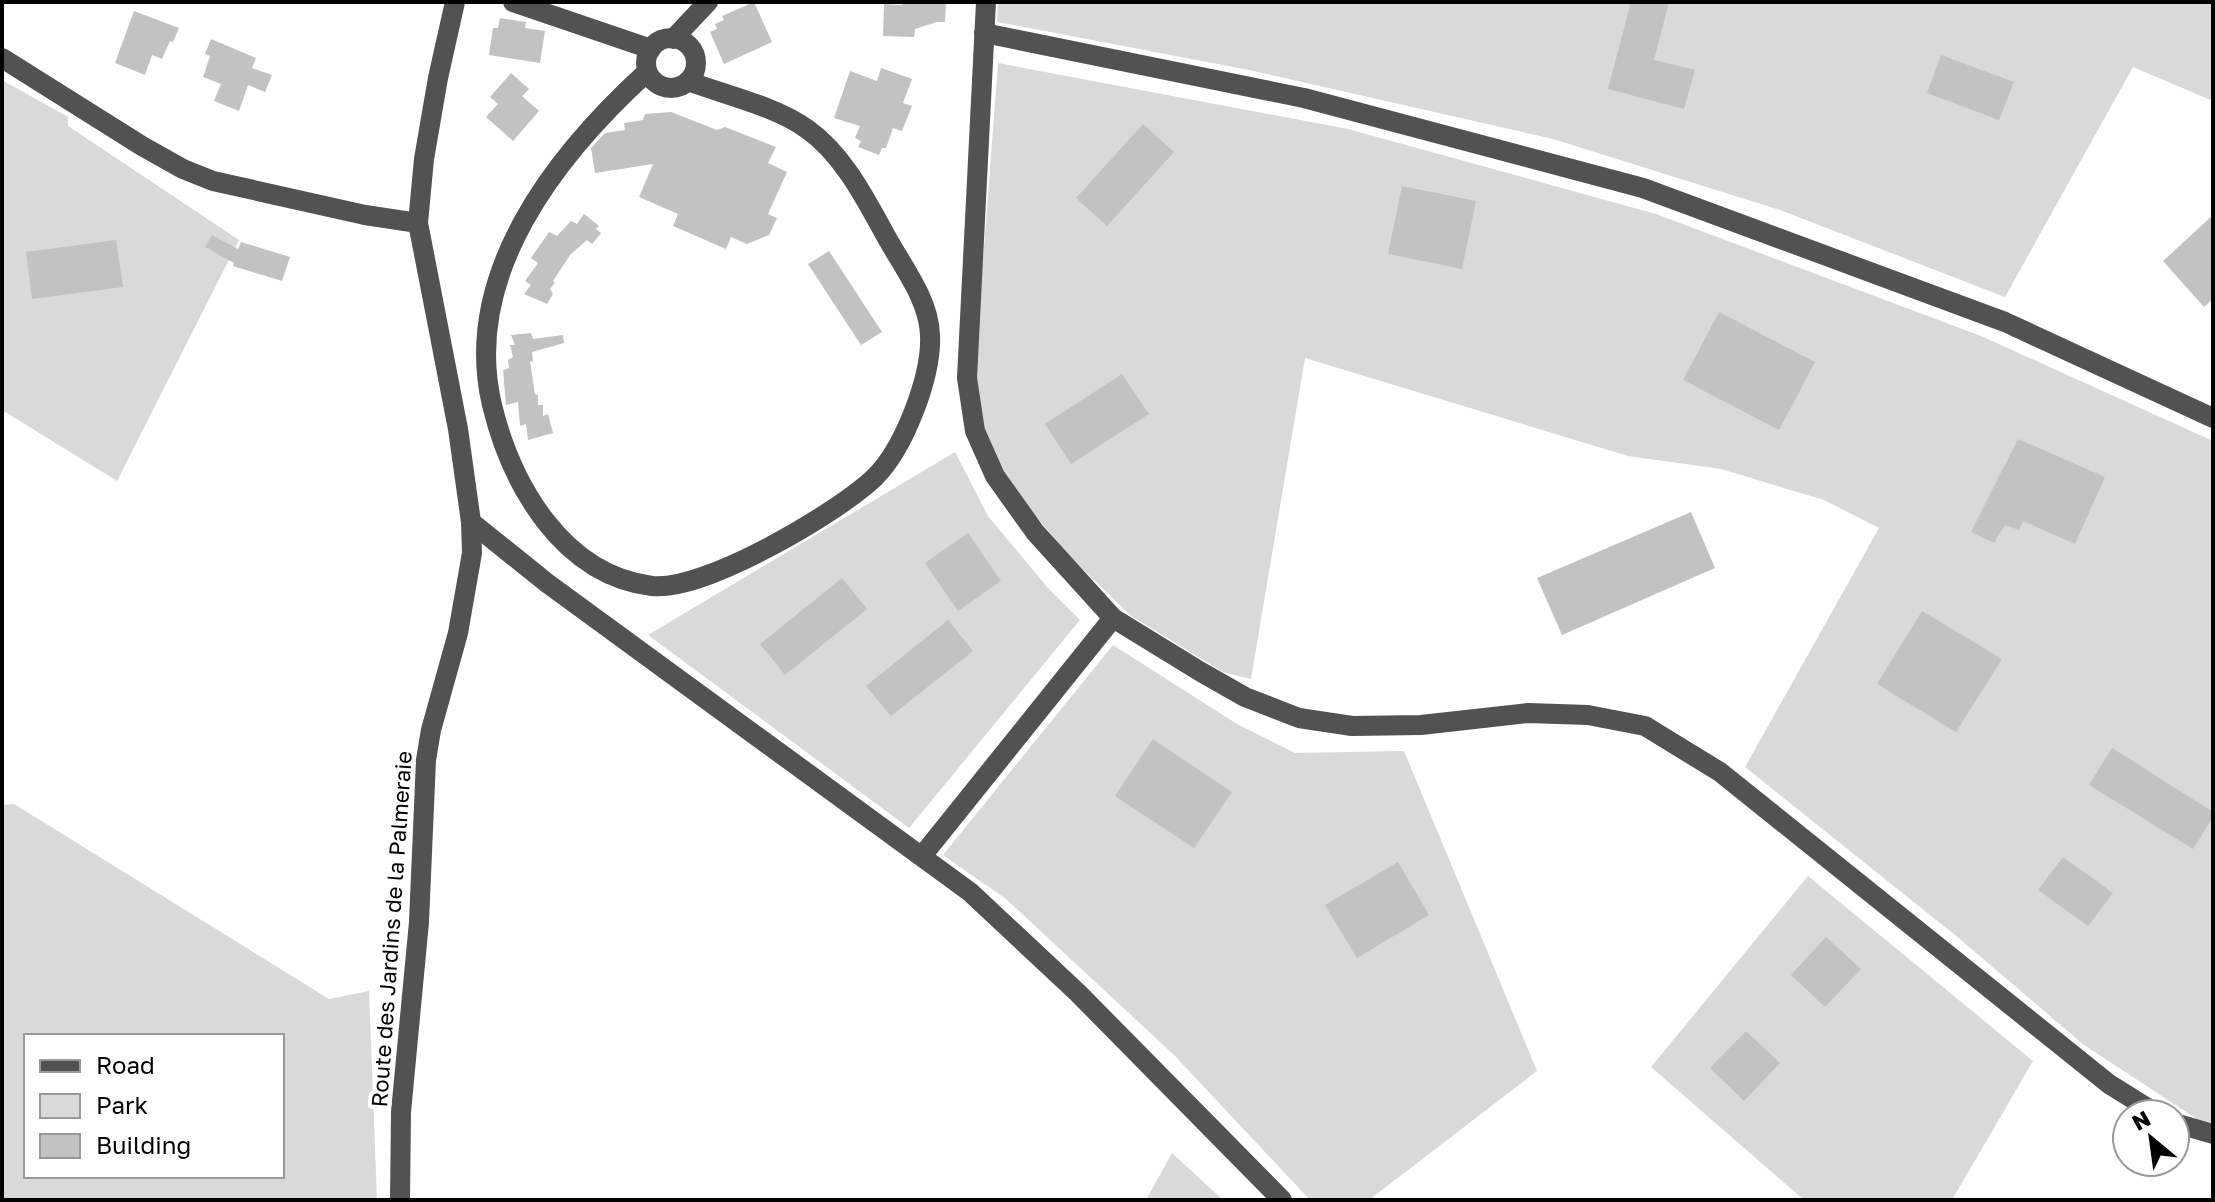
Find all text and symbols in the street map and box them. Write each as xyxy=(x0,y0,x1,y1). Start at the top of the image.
street label: Route des Jardins de la Palmeraie xyxy=(365,750,417,1108)
legend xyxy=(24,1034,284,1178)
text: Road xyxy=(96,1050,155,1079)
text: Park xyxy=(96,1090,148,1119)
north arrow xyxy=(2111,1098,2191,1178)
text: N xyxy=(2127,1104,2155,1136)
text: Building xyxy=(96,1130,191,1159)

